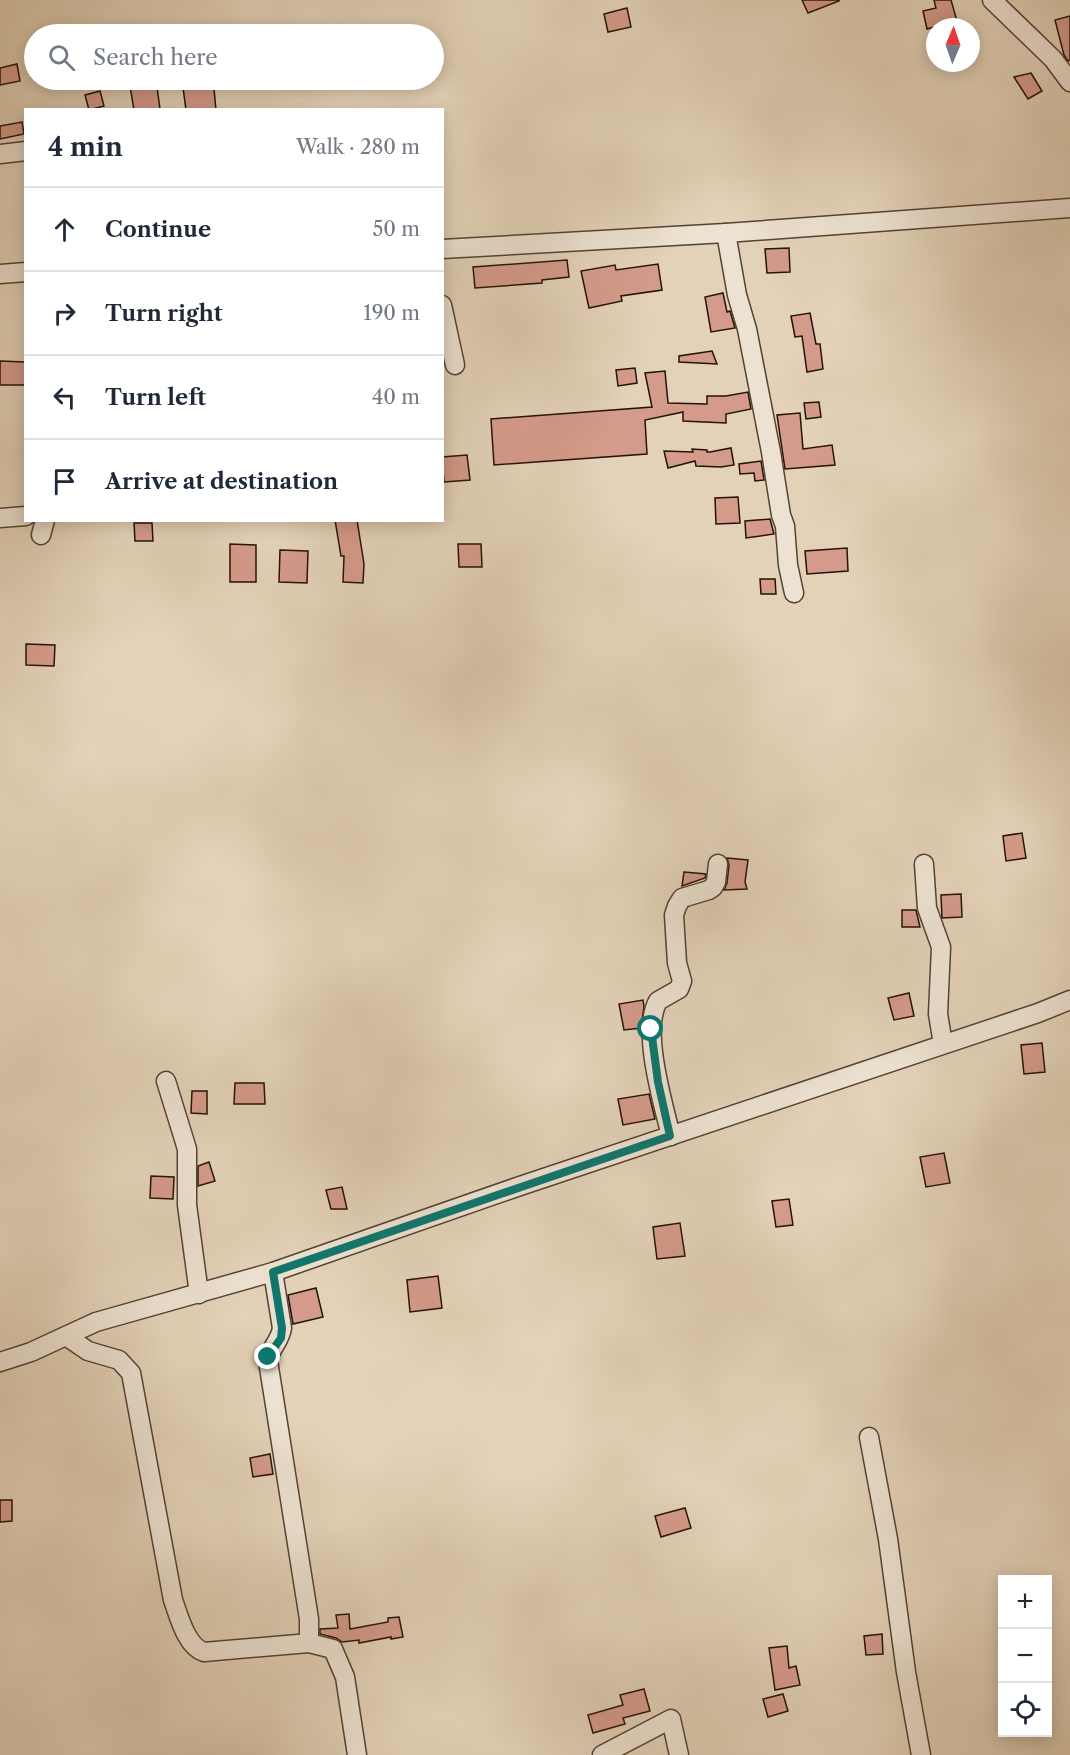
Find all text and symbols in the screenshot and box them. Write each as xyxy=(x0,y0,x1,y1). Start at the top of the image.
north arrow xyxy=(926,18,980,72)
search box xyxy=(24,24,444,90)
icon: search xyxy=(45,41,78,74)
text: Search here xyxy=(93,44,218,71)
text: 4 min xyxy=(48,131,123,163)
text: Walk · 280 m xyxy=(296,135,420,159)
icon: ahead xyxy=(48,213,81,246)
text: Continue xyxy=(105,216,211,243)
text: 50 m xyxy=(373,217,420,241)
icon: right xyxy=(48,297,81,330)
text: Turn right xyxy=(105,300,223,327)
text: 190 m xyxy=(363,301,420,325)
icon: left xyxy=(48,381,81,414)
text: Turn left xyxy=(105,384,206,411)
text: 40 m xyxy=(372,385,420,409)
icon: arrive xyxy=(48,465,81,498)
text: Arrive at destination xyxy=(105,468,338,495)
route start xyxy=(637,1015,663,1041)
route end xyxy=(254,1343,280,1369)
map controls xyxy=(998,1575,1052,1737)
button: + xyxy=(998,1575,1052,1629)
button: − xyxy=(998,1629,1052,1683)
button: locate xyxy=(998,1683,1052,1737)

